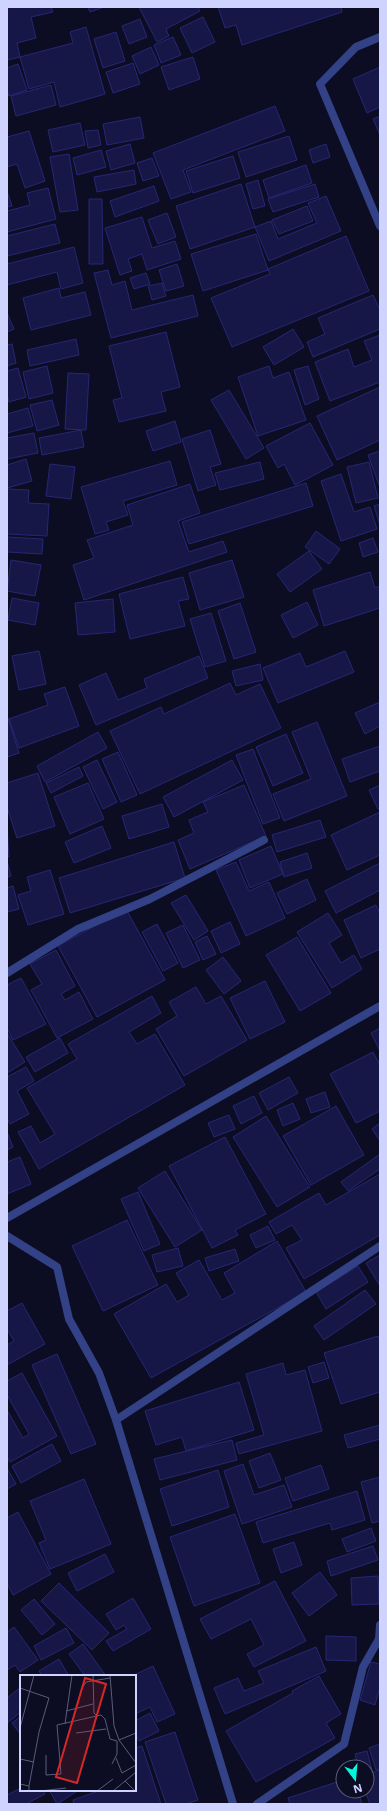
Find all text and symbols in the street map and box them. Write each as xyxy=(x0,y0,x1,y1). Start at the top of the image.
inset map xyxy=(20,1675,136,1791)
north arrow xyxy=(335,1759,375,1799)
text: N xyxy=(352,1781,364,1798)

